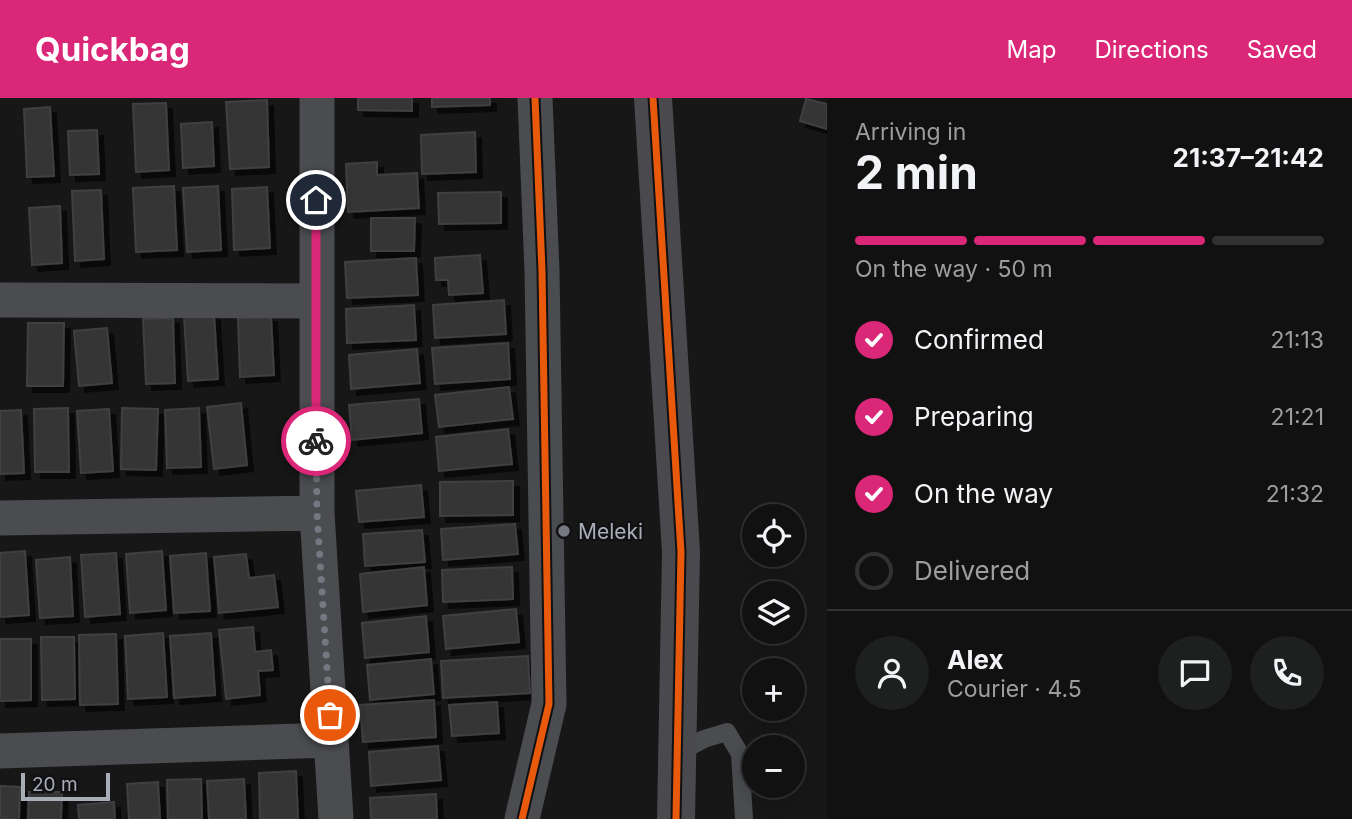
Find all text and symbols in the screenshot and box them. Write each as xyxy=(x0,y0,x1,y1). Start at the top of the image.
text: Quickbag xyxy=(35,29,190,69)
text: Map xyxy=(1007,35,1056,64)
text: Directions xyxy=(1094,35,1209,64)
text: Saved xyxy=(1247,35,1317,64)
text: Arriving in xyxy=(855,118,966,146)
text: 21:37–21:42 xyxy=(1173,142,1324,173)
text: 2 min xyxy=(855,144,978,200)
pin xyxy=(286,170,346,230)
icon: home xyxy=(297,181,335,219)
text: On the way · 50 m xyxy=(855,255,1053,283)
icon: check xyxy=(855,321,893,359)
text: Confirmed xyxy=(914,324,1044,355)
text: 21:13 xyxy=(1270,326,1324,354)
icon: check xyxy=(855,398,893,436)
text: Preparing xyxy=(914,401,1034,432)
text: 21:21 xyxy=(1271,403,1324,431)
courier xyxy=(281,406,351,476)
icon: bike xyxy=(297,422,335,460)
icon: check xyxy=(855,475,893,513)
text: On the way xyxy=(914,478,1053,509)
text: 21:32 xyxy=(1266,480,1324,508)
map controls xyxy=(742,504,805,798)
button: locate xyxy=(742,504,805,567)
place label: Meleki xyxy=(578,519,643,544)
marker: Meleki xyxy=(556,523,572,539)
text: Delivered xyxy=(914,555,1030,586)
button: layers xyxy=(742,581,805,644)
button: person xyxy=(855,636,929,710)
button: chat xyxy=(1158,636,1232,710)
button: phone xyxy=(1250,636,1324,710)
text: Alex xyxy=(947,644,1004,675)
button: + xyxy=(742,658,805,721)
text: Courier · 4.5 xyxy=(947,675,1082,703)
pin xyxy=(300,685,360,745)
icon: bag xyxy=(311,696,349,734)
button: − xyxy=(742,735,805,798)
scale bar xyxy=(21,770,110,802)
text: 20 m xyxy=(32,773,78,796)

